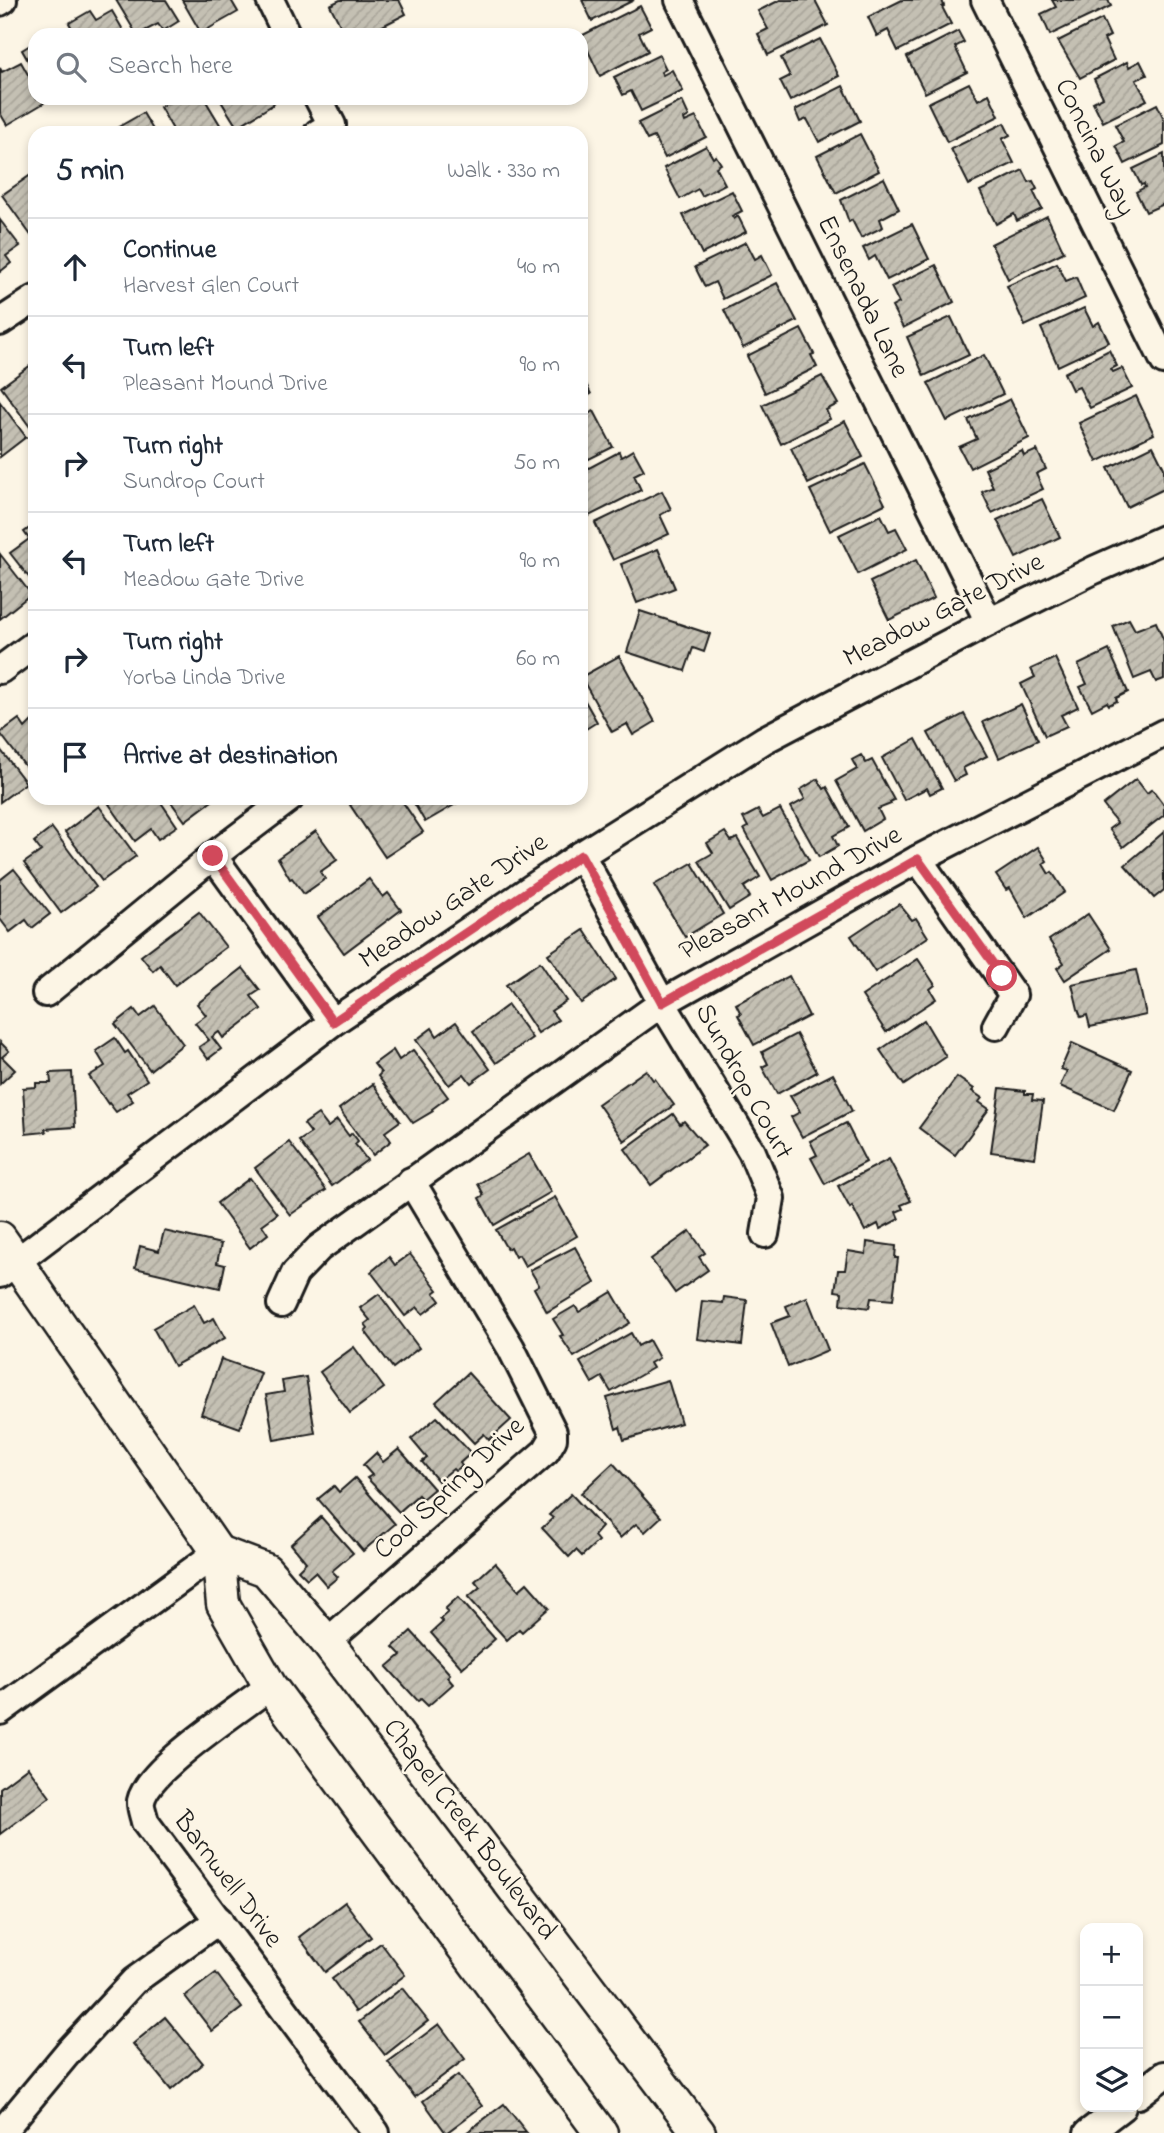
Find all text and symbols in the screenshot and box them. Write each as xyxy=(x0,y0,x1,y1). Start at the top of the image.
search box xyxy=(28,28,588,105)
icon: search xyxy=(52,48,90,86)
text: Search here xyxy=(108,48,233,86)
street label: Concina Way xyxy=(1043,72,1145,224)
text: 5 min xyxy=(56,150,124,194)
text: Walk · 330 m xyxy=(447,155,560,188)
street label: Ensenada Lane xyxy=(805,209,919,386)
text: Continue xyxy=(123,232,216,270)
icon: ahead xyxy=(56,248,94,286)
text: 40 m xyxy=(517,251,560,284)
text: Harvest Glen Court xyxy=(123,270,299,303)
text: Turn left xyxy=(123,330,214,368)
icon: left xyxy=(56,346,94,384)
text: 90 m xyxy=(520,349,560,382)
text: Pleasant Mound Drive xyxy=(123,368,328,401)
text: Turn right xyxy=(123,428,223,466)
icon: right xyxy=(56,444,94,482)
text: 50 m xyxy=(513,447,560,480)
text: Sundrop Court xyxy=(123,466,265,499)
text: Turn left xyxy=(123,526,214,564)
icon: left xyxy=(56,542,94,580)
street label: Meadow Gate Drive xyxy=(836,542,1052,679)
text: 90 m xyxy=(520,545,560,578)
text: Meadow Gate Drive xyxy=(123,564,304,597)
text: Turn right xyxy=(123,624,223,662)
icon: right xyxy=(56,640,94,678)
text: 60 m xyxy=(516,643,560,676)
text: Yorba Linda Drive xyxy=(123,662,285,695)
icon: arrive xyxy=(56,738,94,776)
text: Arrive at destination xyxy=(123,738,338,776)
street label: Pleasant Mound Drive xyxy=(672,815,910,972)
street label: Meadow Gate Drive xyxy=(351,823,557,981)
route end xyxy=(197,840,228,871)
route start xyxy=(986,960,1017,991)
street label: Sundrop Court xyxy=(683,996,803,1168)
street label: Cool Spring Drive xyxy=(365,1407,535,1570)
street label: Chapel Creek Boulevard xyxy=(372,1710,566,1950)
street label: Barnwell Drive xyxy=(161,1802,292,1957)
map controls xyxy=(1080,1923,1143,2112)
button: + xyxy=(1080,1923,1143,1986)
button: − xyxy=(1080,1986,1143,2049)
button: layers xyxy=(1080,2049,1143,2112)

